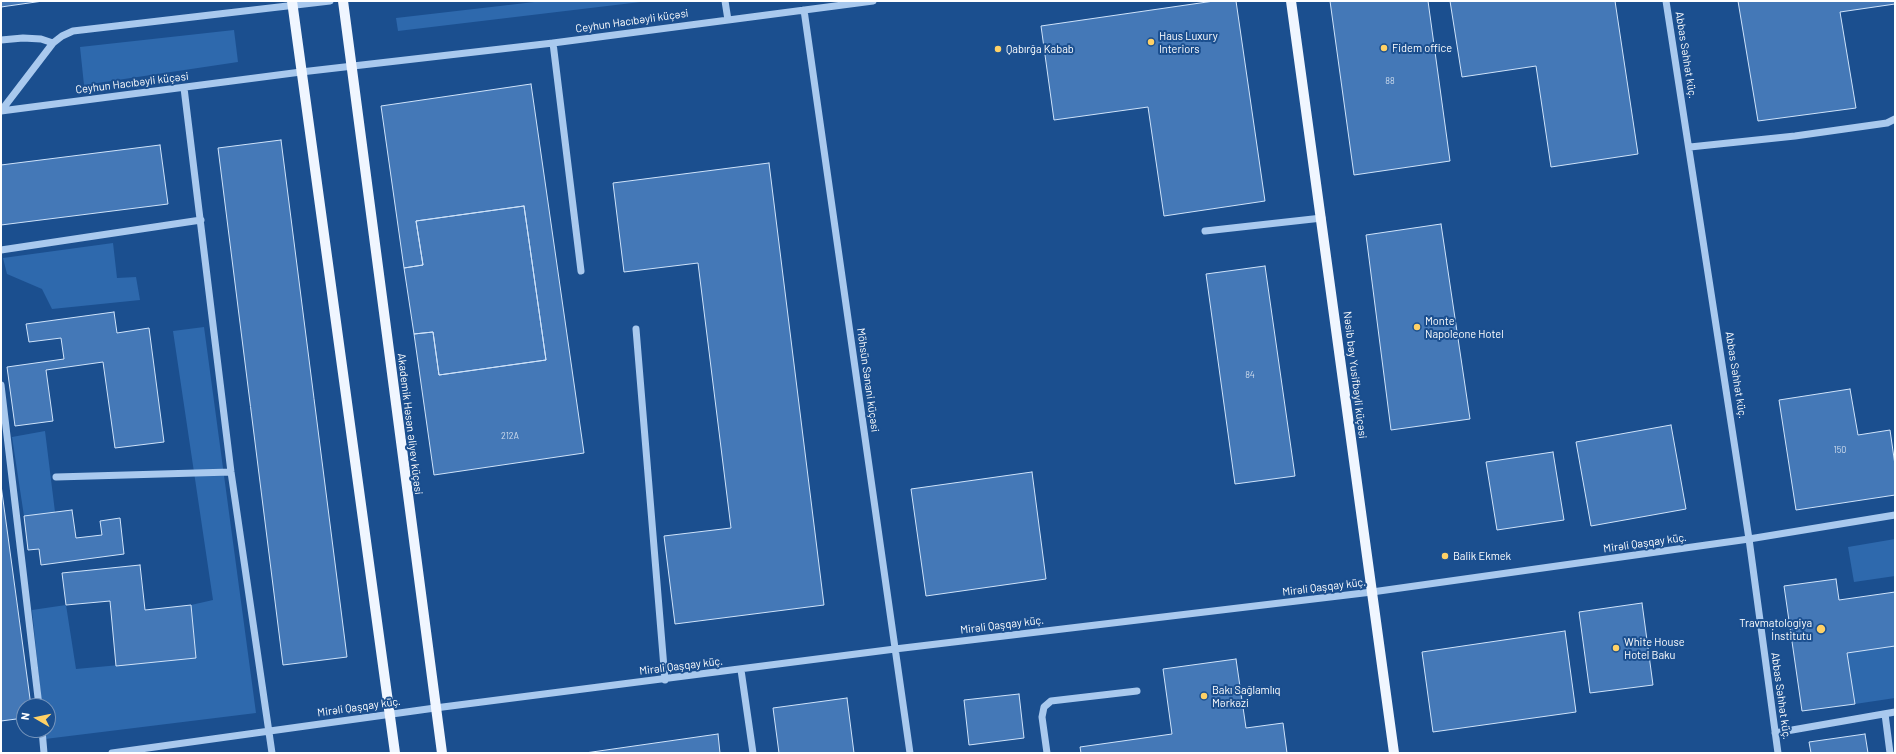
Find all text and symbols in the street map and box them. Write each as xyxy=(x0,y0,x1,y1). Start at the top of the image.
street label: Ceyhun Hacıbəyli küçəsi xyxy=(575,7,689,35)
street label: Abbas Səhhət küç. xyxy=(1673,11,1699,99)
place label: Haus Luxury Interiors xyxy=(1159,29,1218,55)
marker: Haus Luxury Interiors xyxy=(1146,37,1156,47)
place label: Fidem office xyxy=(1392,41,1452,55)
place label: Qabırğa Kabab xyxy=(1006,42,1074,56)
marker: Fidem office xyxy=(1379,43,1389,53)
marker: Qabırğa Kabab xyxy=(993,44,1003,54)
street label: Ceyhun Hacıbəyli küçəsi xyxy=(75,70,189,96)
house number: 88 xyxy=(1385,76,1395,86)
street label: Nəsib bəy Yusifbəyli küçəsi xyxy=(1341,311,1369,439)
place label: Monte Napoleone Hotel xyxy=(1425,314,1504,340)
marker: Monte Napoleone Hotel xyxy=(1412,322,1422,332)
street label: Möhsün Sənani küçəsi xyxy=(854,327,882,433)
street label: Abbas Səhhət küç. xyxy=(1723,331,1749,419)
street label: Akademik Həsən Əliyev küçəsi xyxy=(395,352,425,496)
house number: 84 xyxy=(1245,370,1255,380)
house number: 212A xyxy=(501,431,519,441)
house number: 150 xyxy=(1834,445,1846,455)
street label: Mirəli Qaşqay küç. xyxy=(1602,531,1688,555)
place label: Balik Ekmek xyxy=(1453,549,1511,563)
marker: Balik Ekmek xyxy=(1440,551,1450,561)
street label: Mirəli Qaşqay küç. xyxy=(1281,575,1367,599)
street label: Mirəli Qaşqay küç. xyxy=(959,613,1045,637)
place label: Travmatologiya İnstitutu xyxy=(1739,616,1812,642)
marker: Travmatologiya İnstitutu xyxy=(1815,623,1827,635)
place label: White House Hotel Baku xyxy=(1624,635,1685,661)
marker: White House Hotel Baku xyxy=(1611,643,1621,653)
street label: Abbas Səhhət küç. xyxy=(1768,652,1794,740)
street label: Mirəli Qaşqay küç. xyxy=(638,654,724,678)
place label: Bakı Sağlamlıq Mərkəzi xyxy=(1212,683,1281,709)
marker: Bakı Sağlamlıq Mərkəzi xyxy=(1199,691,1209,701)
street label: Mirəli Qaşqay küç. xyxy=(316,695,402,719)
north arrow xyxy=(16,698,56,738)
text: N xyxy=(18,712,32,721)

